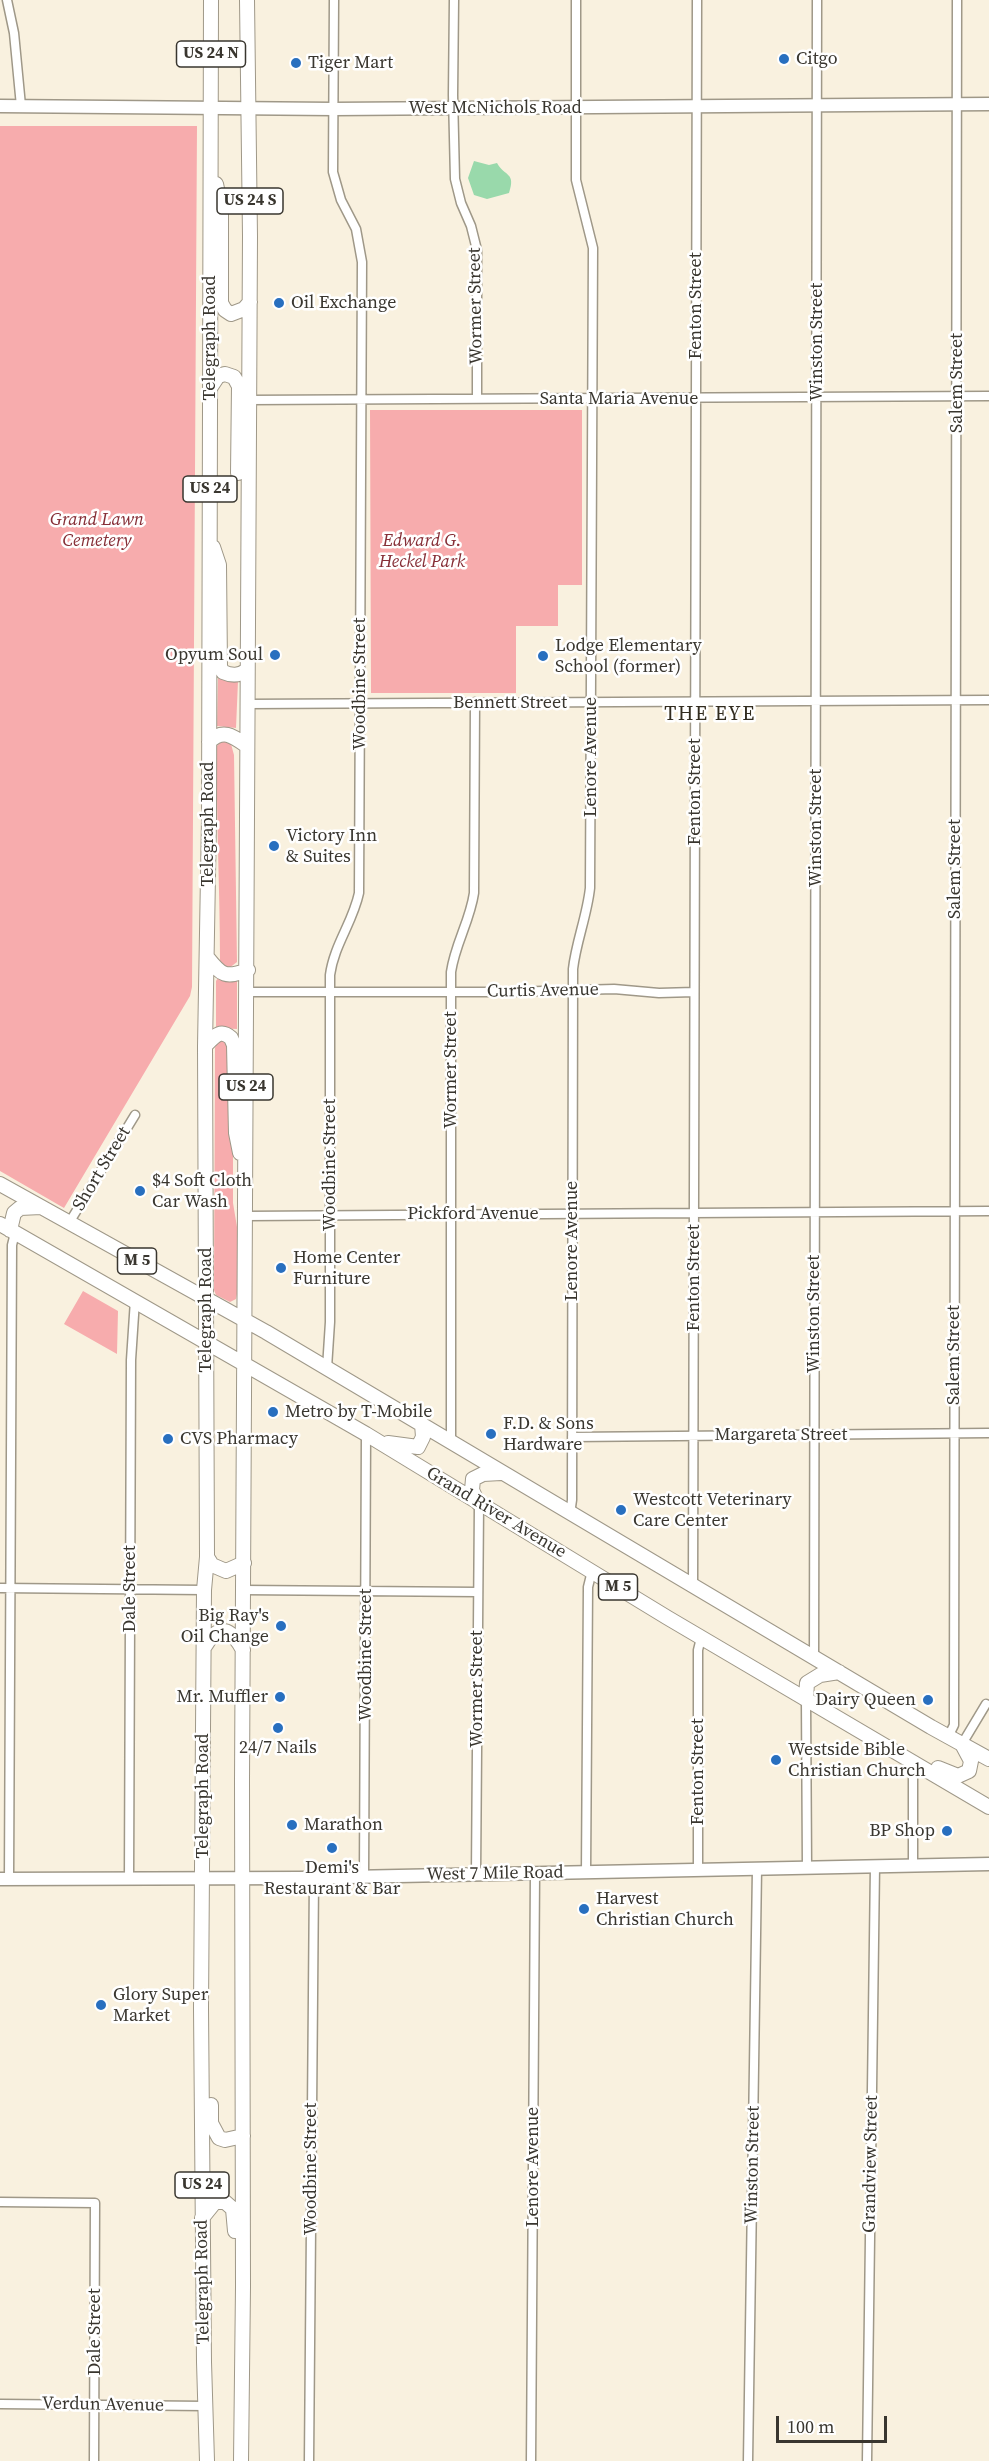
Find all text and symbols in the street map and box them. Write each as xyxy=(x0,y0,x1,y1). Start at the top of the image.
road number: US 24 N xyxy=(176,41,246,67)
place label: Citgo xyxy=(796,48,838,70)
place label: Tiger Mart xyxy=(308,52,393,74)
marker: Citgo xyxy=(777,52,791,66)
marker: Tiger Mart xyxy=(289,56,303,70)
street label: West McNichols Road xyxy=(408,97,582,119)
road number: US 24 S xyxy=(217,188,283,214)
street label: Wormer Street xyxy=(464,247,488,365)
street label: Fenton Street xyxy=(685,252,707,360)
street label: Telegraph Road xyxy=(199,276,221,400)
street label: Winston Street xyxy=(806,283,828,401)
place label: Oil Exchange xyxy=(291,292,396,314)
marker: Oil Exchange xyxy=(272,296,286,310)
street label: Salem Street xyxy=(946,333,968,433)
street label: Santa Maria Avenue xyxy=(540,388,698,410)
road number: US 24 xyxy=(183,476,237,502)
park label: Grand Lawn Cemetery xyxy=(50,509,144,552)
park label: Edward G. Heckel Park xyxy=(379,530,465,572)
street label: Woodbine Street xyxy=(349,618,371,750)
place label: Lodge Elementary School (former) xyxy=(555,635,702,678)
place label: Opyum Soul xyxy=(165,644,263,666)
marker: Opyum Soul xyxy=(268,648,282,662)
marker: Lodge Elementary School (former) xyxy=(536,649,550,663)
street label: Bennett Street xyxy=(453,692,567,714)
street label: Lenore Avenue xyxy=(580,697,602,817)
district label: THE EYE xyxy=(664,703,756,727)
street label: Fenton Street xyxy=(684,738,706,846)
street label: Telegraph Road xyxy=(197,762,219,886)
street label: Winston Street xyxy=(805,769,827,887)
street label: Salem Street xyxy=(944,819,966,919)
place label: Victory Inn & Suites xyxy=(286,825,377,868)
marker: Victory Inn & Suites xyxy=(267,839,281,853)
street label: Curtis Avenue xyxy=(487,979,599,1003)
street label: Wormer Street xyxy=(440,1011,462,1129)
road number: US 24 xyxy=(219,1074,273,1100)
street label: Woodbine Street xyxy=(319,1099,341,1231)
street label: Short Street xyxy=(68,1123,136,1215)
place label: $4 Soft Cloth Car Wash xyxy=(152,1170,252,1212)
street label: Lenore Avenue xyxy=(561,1181,583,1301)
marker: $4 Soft Cloth Car Wash xyxy=(133,1184,147,1198)
street label: Pickford Avenue xyxy=(407,1203,539,1225)
street label: Fenton Street xyxy=(683,1224,705,1332)
place label: Home Center Furniture xyxy=(293,1247,400,1290)
road number: M 5 xyxy=(118,1248,156,1274)
street label: Telegraph Road xyxy=(195,1248,217,1372)
street label: Winston Street xyxy=(803,1255,825,1373)
marker: Home Center Furniture xyxy=(274,1261,288,1275)
street label: Salem Street xyxy=(943,1305,965,1405)
place label: Metro by T-Mobile xyxy=(285,1401,432,1423)
marker: Metro by T-Mobile xyxy=(266,1405,280,1419)
place label: F.D. & Sons Hardware xyxy=(503,1413,594,1456)
street label: Margareta Street xyxy=(715,1424,847,1446)
marker: F.D. & Sons Hardware xyxy=(484,1427,498,1441)
place label: CVS Pharmacy xyxy=(180,1428,298,1450)
marker: CVS Pharmacy xyxy=(161,1432,175,1446)
street label: Grand River Avenue xyxy=(422,1463,570,1563)
place label: Westcott Veterinary Care Center xyxy=(633,1489,791,1532)
marker: Westcott Veterinary Care Center xyxy=(614,1503,628,1517)
street label: Dale Street xyxy=(119,1545,141,1633)
road number: M 5 xyxy=(598,1574,638,1600)
street label: Woodbine Street xyxy=(355,1589,377,1721)
place label: Big Ray's Oil Change xyxy=(181,1605,269,1648)
marker: Big Ray's Oil Change xyxy=(274,1619,288,1633)
street label: Wormer Street xyxy=(466,1630,488,1748)
place label: Mr. Muffler xyxy=(177,1686,268,1708)
place label: Dairy Queen xyxy=(815,1689,916,1711)
marker: Mr. Muffler xyxy=(273,1690,287,1704)
marker: Dairy Queen xyxy=(921,1693,935,1707)
street label: Fenton Street xyxy=(687,1718,709,1826)
marker: 24/7 Nails xyxy=(271,1721,285,1735)
street label: Telegraph Road xyxy=(192,1734,214,1858)
place label: 24/7 Nails xyxy=(239,1737,317,1759)
place label: Westside Bible Christian Church xyxy=(788,1739,926,1782)
marker: Westside Bible Christian Church xyxy=(769,1753,783,1767)
place label: Marathon xyxy=(304,1814,383,1836)
marker: Marathon xyxy=(285,1818,299,1832)
place label: BP Shop xyxy=(869,1820,935,1842)
marker: BP Shop xyxy=(940,1824,954,1838)
marker: Demi's Restaurant & Bar xyxy=(325,1841,339,1855)
place label: Demi's Restaurant & Bar xyxy=(264,1857,400,1900)
street label: West 7 Mile Road xyxy=(426,1862,564,1886)
place label: Harvest Christian Church xyxy=(596,1888,734,1930)
marker: Harvest Christian Church xyxy=(577,1902,591,1916)
place label: Glory Super Market xyxy=(113,1984,208,2026)
marker: Glory Super Market xyxy=(94,1998,108,2012)
street label: Grandview Street xyxy=(859,2095,883,2233)
street label: Woodbine Street xyxy=(300,2103,322,2235)
street label: Winston Street xyxy=(741,2106,765,2224)
street label: Lenore Avenue xyxy=(522,2107,544,2227)
road number: US 24 xyxy=(175,2172,229,2198)
street label: Telegraph Road xyxy=(191,2219,215,2345)
street label: Dale Street xyxy=(84,2288,106,2376)
street label: Verdun Avenue xyxy=(42,2393,164,2417)
scale bar xyxy=(779,2404,890,2442)
text: 100 m xyxy=(787,2414,834,2439)

